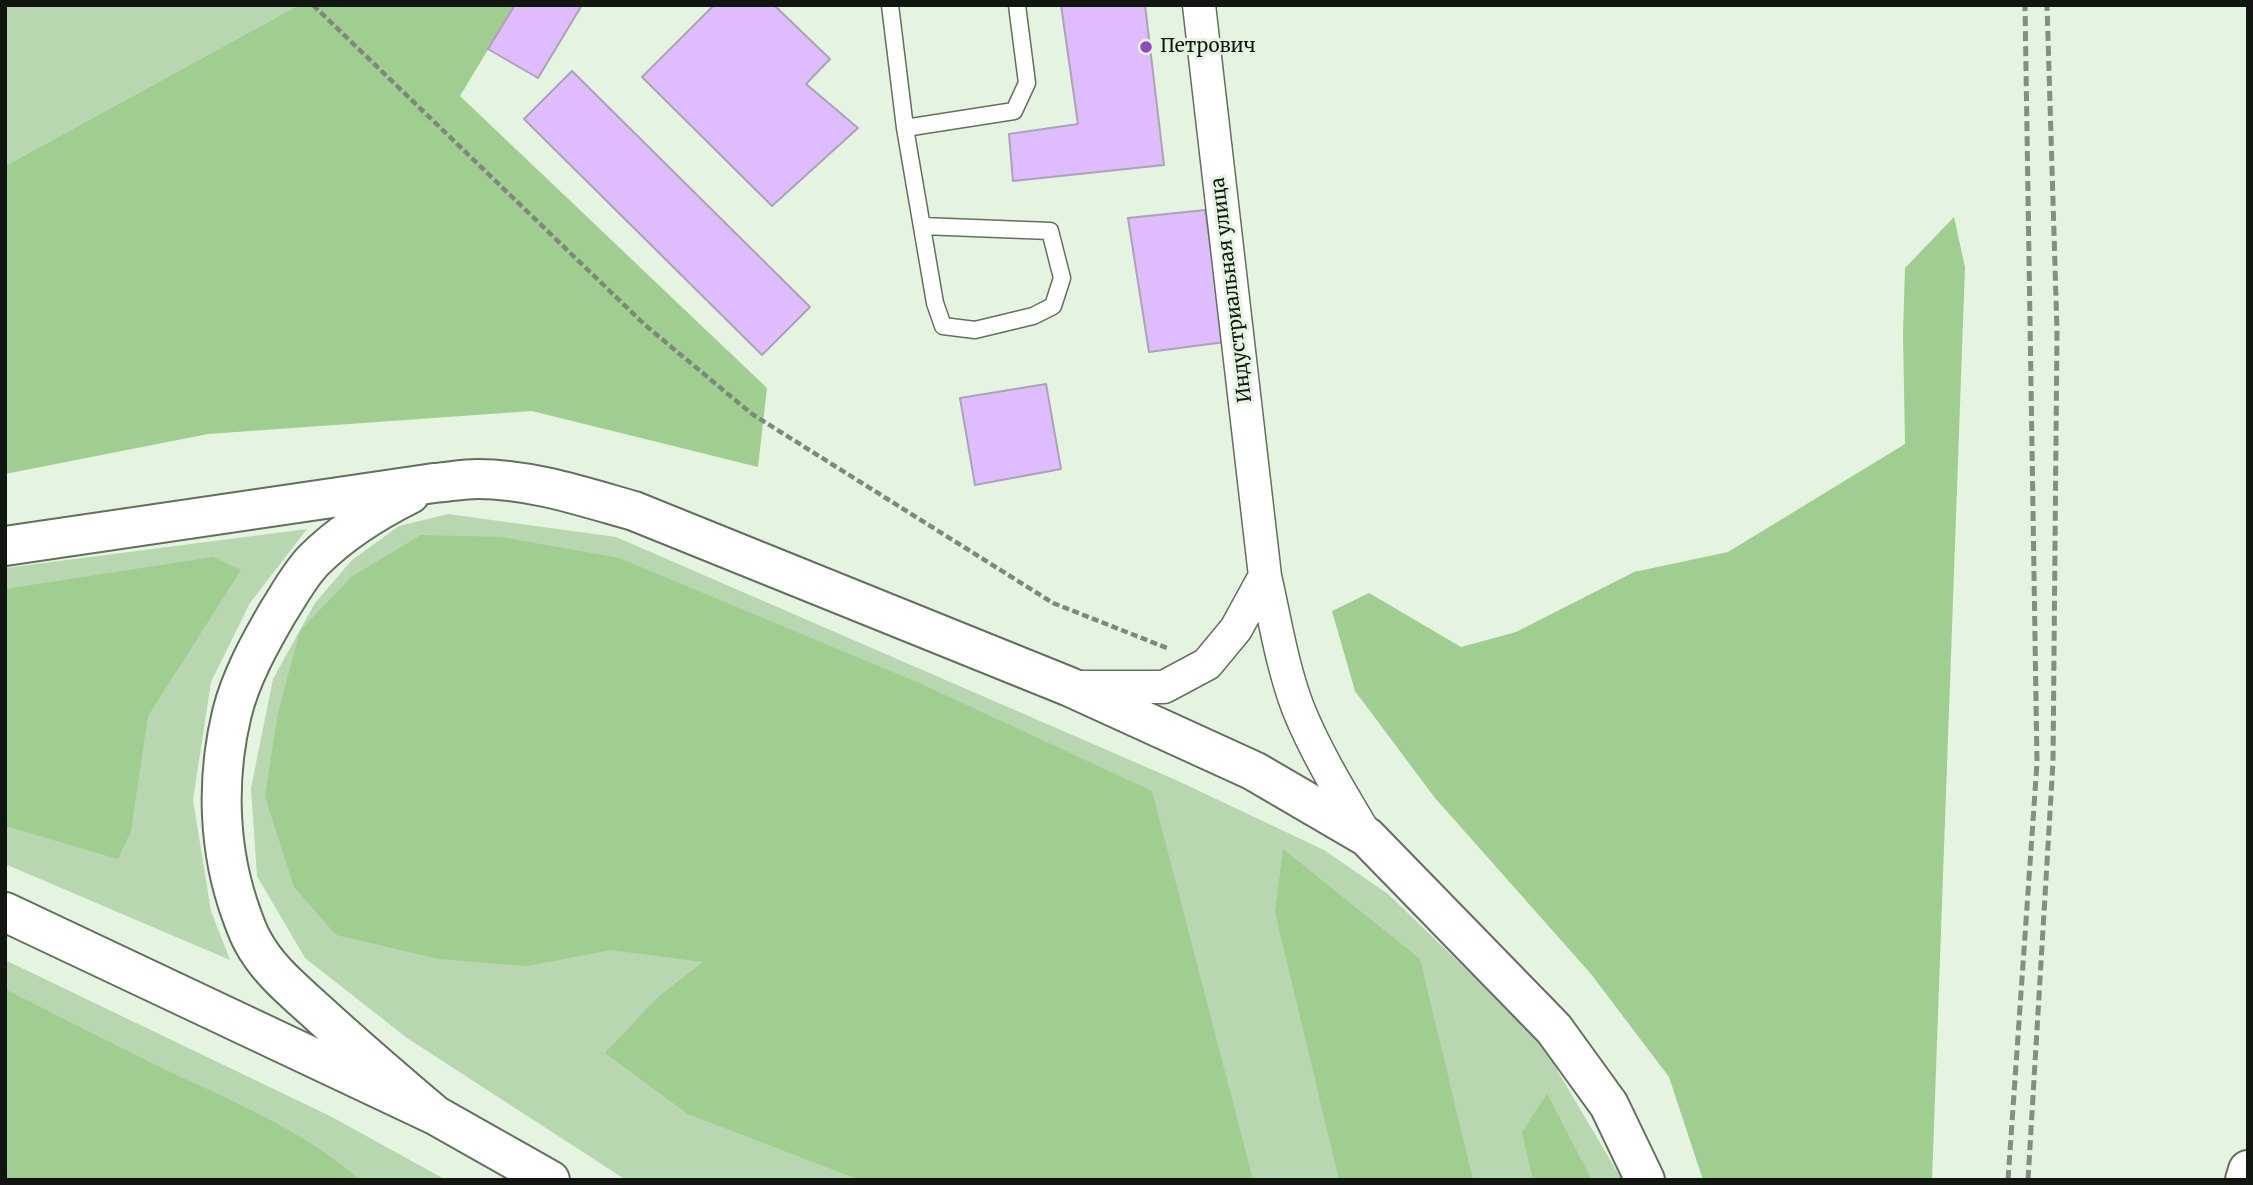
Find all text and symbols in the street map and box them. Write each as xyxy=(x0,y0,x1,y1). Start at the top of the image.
place label: Петрович xyxy=(1160,36,1256,58)
marker: Петрович xyxy=(1138,39,1154,55)
street label: Индустриальная улица xyxy=(1207,176,1257,404)

